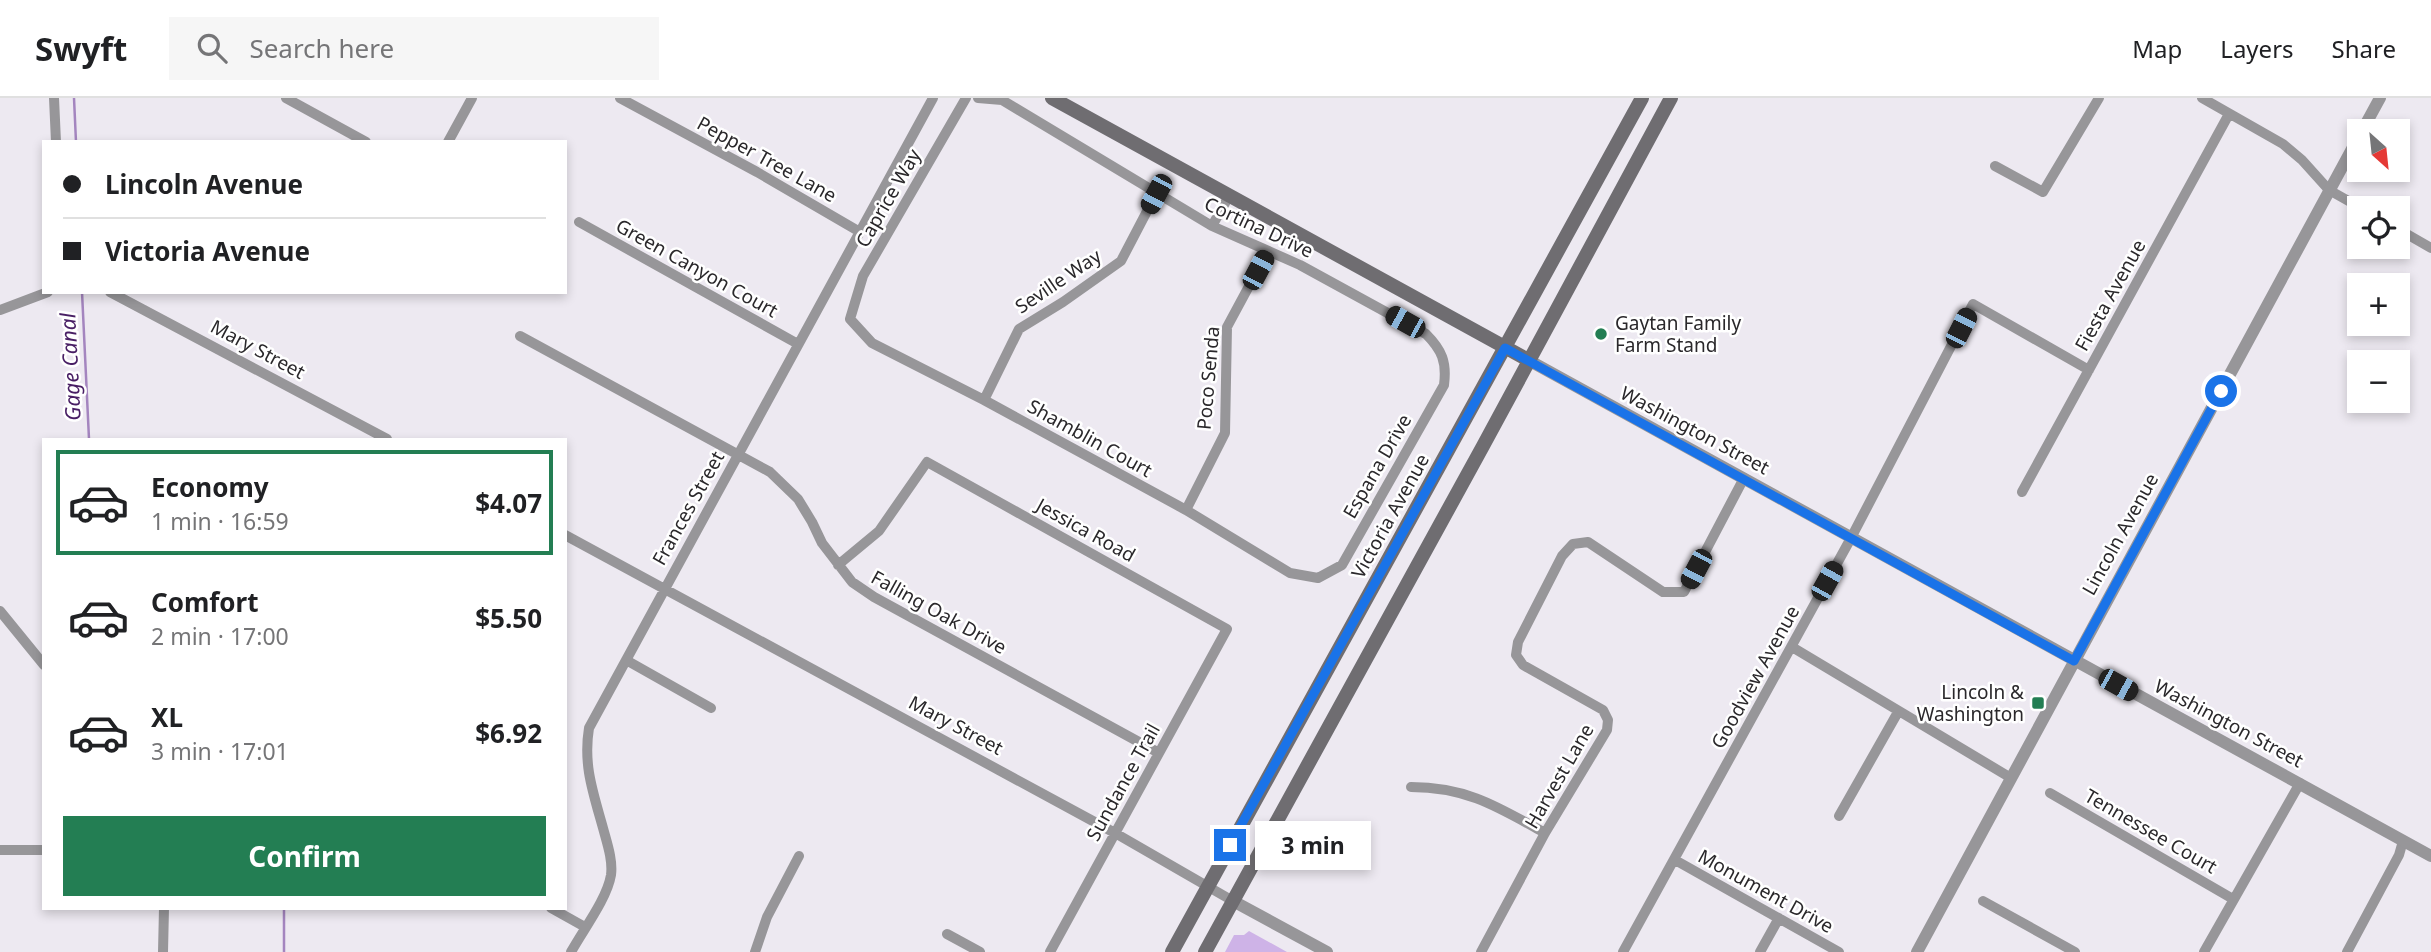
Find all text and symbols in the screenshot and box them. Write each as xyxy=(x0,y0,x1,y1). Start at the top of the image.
search box xyxy=(169,17,659,80)
text: Swyft xyxy=(35,26,127,71)
icon: search xyxy=(193,29,231,67)
text: Search here xyxy=(249,30,394,66)
text: Map xyxy=(2132,32,2182,65)
text: Layers xyxy=(2220,32,2294,65)
text: Share xyxy=(2332,32,2396,65)
street label: Pepper Tree Lane xyxy=(693,110,841,208)
north arrow xyxy=(2347,119,2410,182)
map controls xyxy=(2347,119,2410,413)
street label: Caprice Way xyxy=(849,144,927,252)
text: Lincoln Avenue xyxy=(105,166,303,202)
car xyxy=(1137,171,1176,217)
street label: Cortina Drive xyxy=(1200,190,1318,264)
button: locate xyxy=(2347,196,2410,259)
street label: Green Canyon Court xyxy=(611,213,783,323)
text: Victoria Avenue xyxy=(105,233,310,269)
street label: Fiesta Avenue xyxy=(2069,235,2151,355)
street label: Seville Way xyxy=(1010,243,1106,319)
car xyxy=(1239,247,1278,293)
button: + xyxy=(2347,273,2410,336)
car xyxy=(1382,303,1429,341)
car xyxy=(1943,305,1980,351)
place label: Gaytan Family Farm Stand xyxy=(1615,310,1741,358)
water label: Gage Canal xyxy=(53,312,87,422)
street label: Mary Street xyxy=(206,313,310,385)
street label: Poco Senda xyxy=(1191,325,1225,431)
marker: Gaytan Family Farm Stand xyxy=(1593,326,1609,342)
button: − xyxy=(2347,350,2410,413)
route start xyxy=(2205,375,2237,407)
street label: Washington Street xyxy=(1616,380,1774,480)
street label: Shamblin Court xyxy=(1023,393,1157,483)
street label: Espana Drive xyxy=(1337,409,1417,523)
street label: Frances Street xyxy=(646,446,730,570)
street label: Victoria Avenue xyxy=(1345,449,1435,583)
street label: Lincoln Avenue xyxy=(2076,468,2164,600)
text: Economy xyxy=(151,469,269,505)
icon: car xyxy=(67,471,130,534)
text: $4.07 xyxy=(475,485,542,521)
street label: Jessica Road xyxy=(1030,491,1140,568)
text: 1 min · 16:59 xyxy=(151,505,289,537)
car xyxy=(1677,546,1716,592)
car xyxy=(1808,558,1847,604)
street label: Falling Oak Drive xyxy=(867,564,1011,660)
text: Comfort xyxy=(151,584,259,620)
icon: car xyxy=(67,586,130,649)
text: $5.50 xyxy=(475,600,542,636)
street label: Goodview Avenue xyxy=(1705,601,1805,753)
text: 2 min · 17:00 xyxy=(151,620,289,652)
car xyxy=(2095,666,2142,704)
street label: Washington Street xyxy=(2150,673,2308,773)
place label: Lincoln & Washington xyxy=(1917,679,2024,727)
street label: Mary Street xyxy=(904,689,1008,761)
marker: Lincoln & Washington xyxy=(2030,695,2046,711)
text: XL xyxy=(151,699,183,735)
icon: car xyxy=(67,701,130,764)
text: $6.92 xyxy=(475,715,542,751)
street label: Sundance Trail xyxy=(1080,719,1166,845)
street label: Harvest Lane xyxy=(1519,719,1599,833)
text: 3 min · 17:01 xyxy=(151,735,289,767)
street label: Tennessee Court xyxy=(2080,783,2222,879)
button: Confirm xyxy=(63,816,546,896)
callout: 3 min xyxy=(1254,820,1370,870)
route end xyxy=(1214,829,1246,861)
text: 3 min xyxy=(1281,829,1345,861)
street label: Monument Drive xyxy=(1694,843,1838,939)

